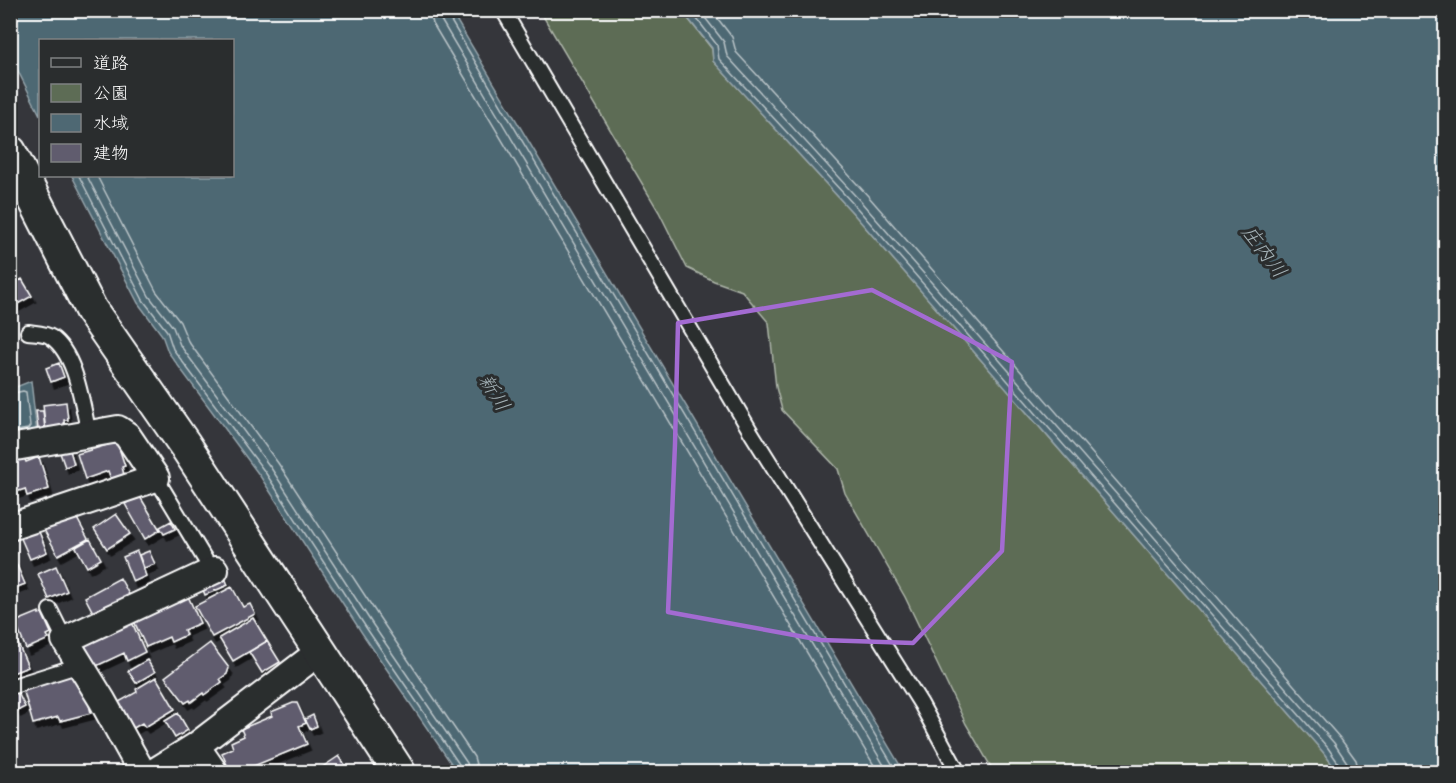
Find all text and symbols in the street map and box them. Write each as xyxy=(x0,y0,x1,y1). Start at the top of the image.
legend xyxy=(39,39,234,177)
text: 道路 xyxy=(93,51,129,74)
text: 公園 xyxy=(93,81,129,104)
text: 水域 xyxy=(93,111,129,134)
text: 建物 xyxy=(93,141,129,164)
water label: 庄内川 xyxy=(1237,220,1293,282)
water label: 新川 xyxy=(474,368,516,416)

